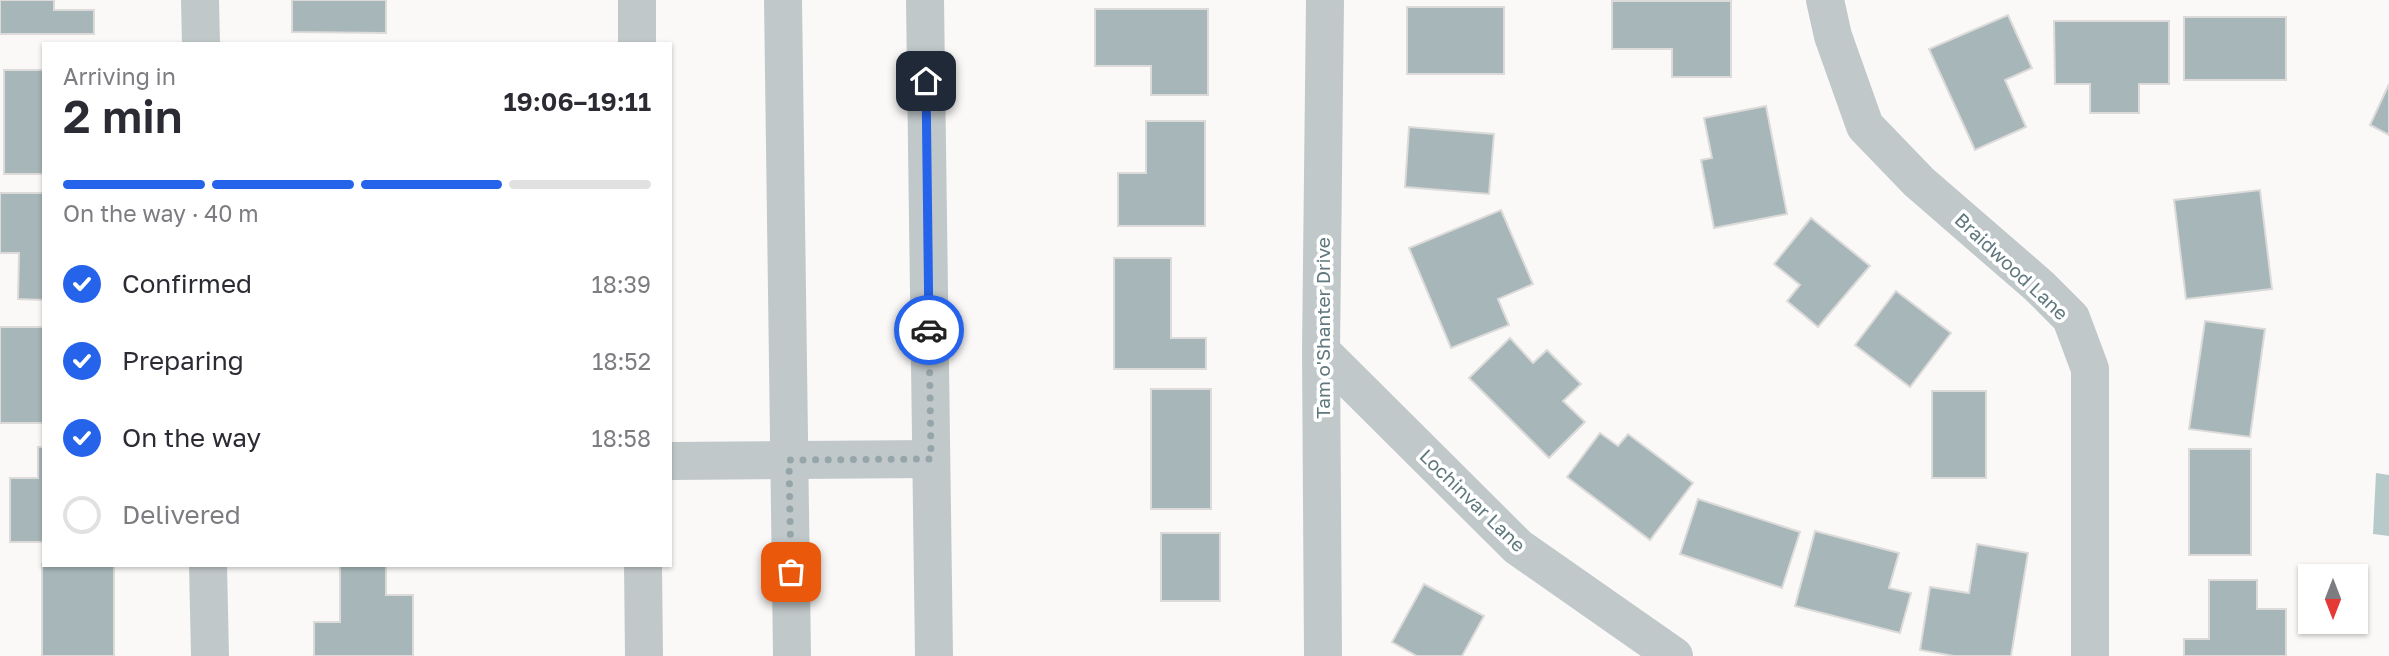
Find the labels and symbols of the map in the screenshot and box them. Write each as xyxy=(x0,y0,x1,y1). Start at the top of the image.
pin xyxy=(896,51,956,111)
street label: Braidwood Lane xyxy=(1951,208,2073,324)
street label: Tam o'Shanter Drive xyxy=(1311,237,1334,419)
courier xyxy=(894,295,964,365)
street label: Lochinvar Lane xyxy=(1415,444,1531,556)
pin xyxy=(761,542,821,602)
north arrow xyxy=(2298,564,2368,634)

